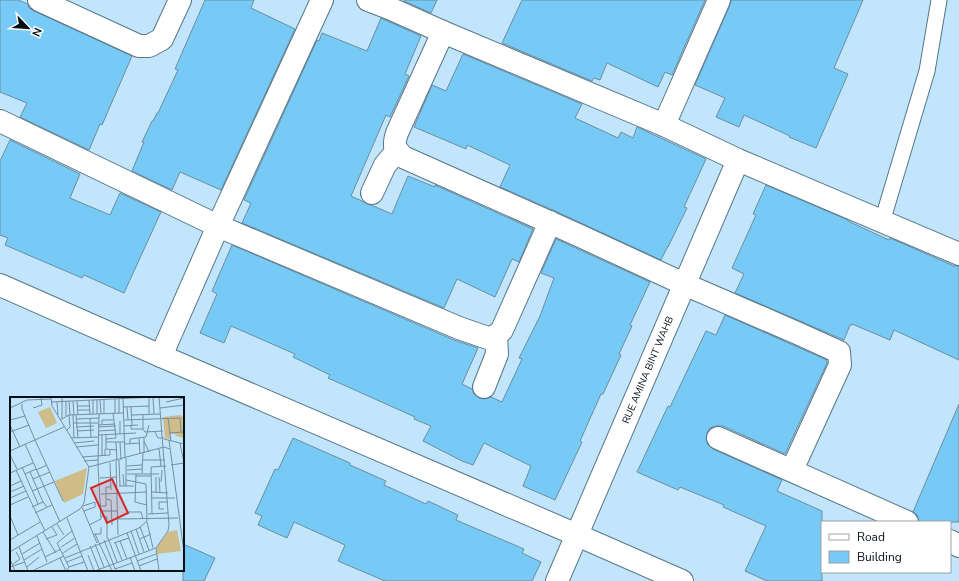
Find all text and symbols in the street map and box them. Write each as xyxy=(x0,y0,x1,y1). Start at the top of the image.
north arrow xyxy=(8,8,48,48)
text: N xyxy=(28,25,45,39)
street label: RUE AMINA BINT WAHB xyxy=(619,314,677,426)
inset map xyxy=(10,397,184,571)
legend xyxy=(821,521,951,573)
text: Road xyxy=(857,529,885,545)
text: Building xyxy=(857,549,902,565)

